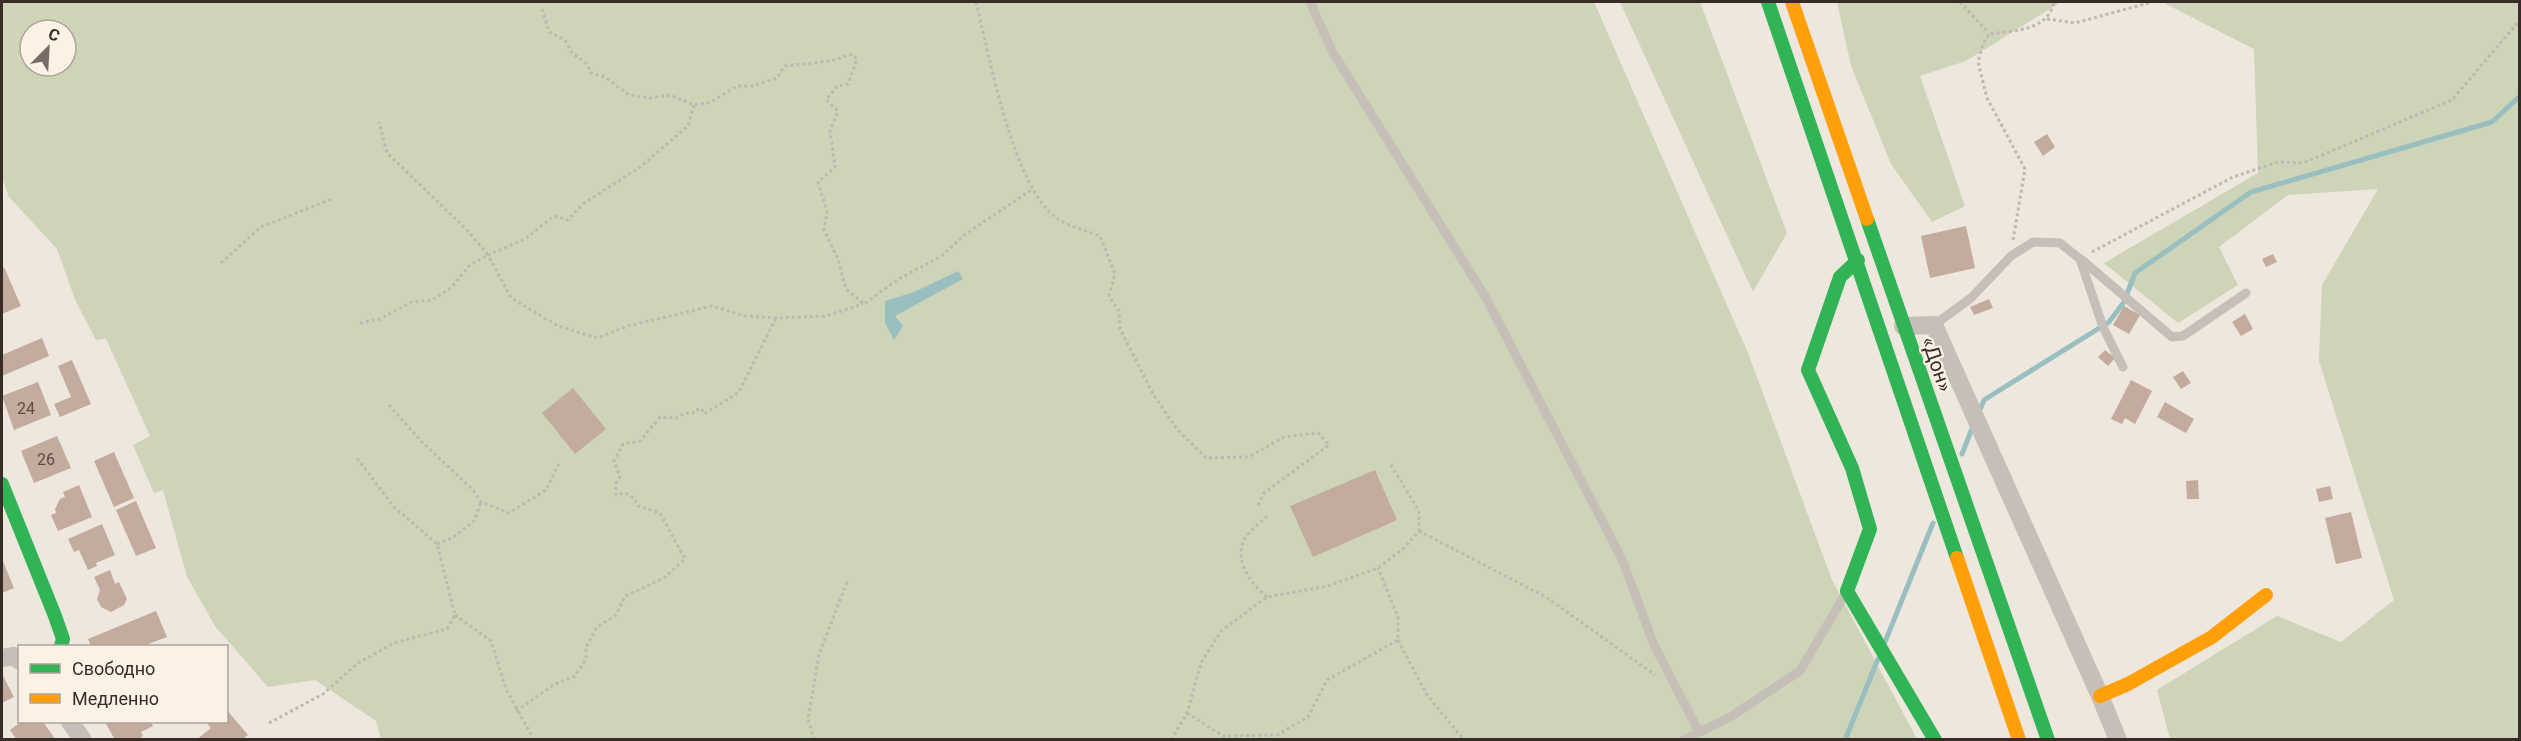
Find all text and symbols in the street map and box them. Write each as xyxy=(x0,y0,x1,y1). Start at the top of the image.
north arrow xyxy=(18,18,78,78)
text: С xyxy=(45,24,63,46)
street label: «Дон» xyxy=(1916,333,1958,395)
house number: 24 xyxy=(17,399,35,418)
house number: 26 xyxy=(37,450,55,469)
legend xyxy=(18,645,228,723)
text: Свободно xyxy=(72,658,155,679)
text: Медленно xyxy=(72,688,159,709)

